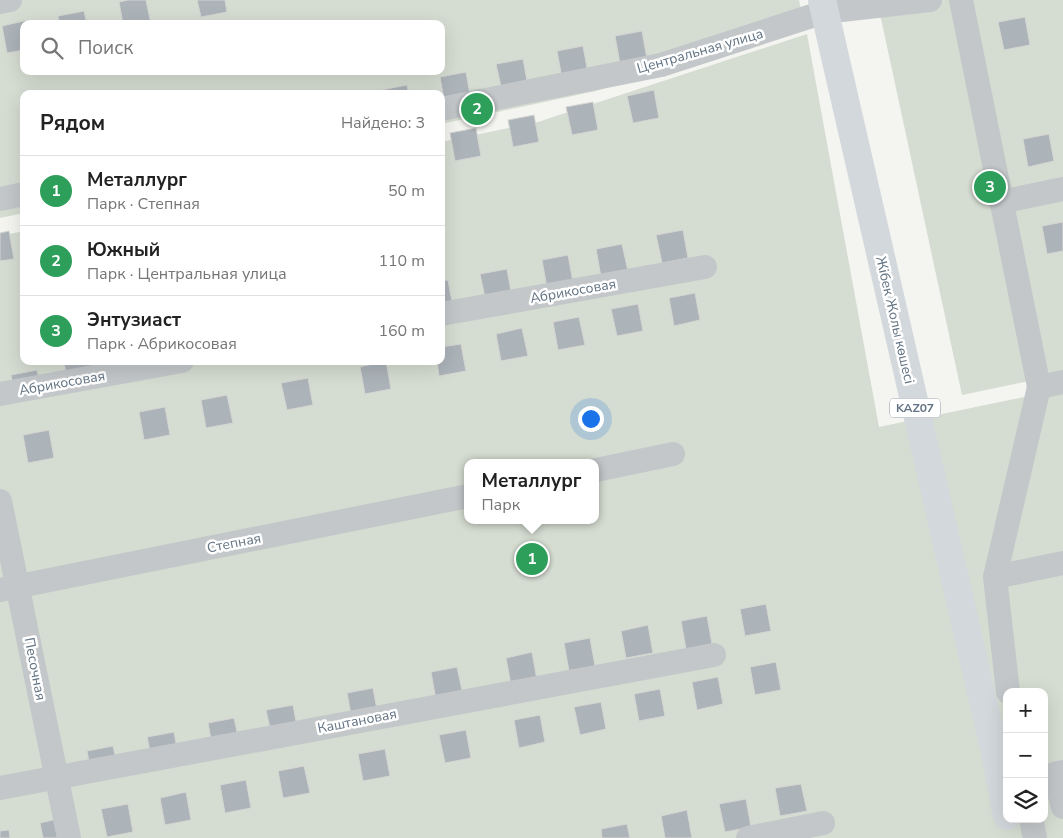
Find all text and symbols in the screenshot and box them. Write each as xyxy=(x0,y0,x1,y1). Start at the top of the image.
search box xyxy=(20,20,445,75)
street label: Центральная улица xyxy=(635,24,765,78)
icon: search xyxy=(38,34,66,62)
text: Поиск xyxy=(78,35,133,61)
pin: 2 xyxy=(461,90,493,128)
text: Рядом xyxy=(40,109,105,137)
text: Найдено: 3 xyxy=(341,112,425,134)
text: Металлург xyxy=(87,167,187,193)
pin: 3 xyxy=(974,168,1006,206)
text: 1 xyxy=(51,180,61,202)
text: 50 m xyxy=(388,180,425,202)
text: Парк · Степная xyxy=(87,193,200,215)
text: Южный xyxy=(87,237,160,263)
text: 2 xyxy=(51,250,61,272)
text: 110 m xyxy=(378,250,425,272)
street label: Жібек Жолы көшесі xyxy=(871,254,919,386)
text: Парк · Центральная улица xyxy=(87,263,287,285)
street label: Абрикосовая xyxy=(529,274,617,308)
text: Энтузиаст xyxy=(87,307,181,333)
text: 3 xyxy=(51,320,61,342)
text: 160 m xyxy=(378,320,425,342)
text: Парк · Абрикосовая xyxy=(87,333,237,355)
street label: Абрикосовая xyxy=(18,366,106,400)
road number: KAZ07 xyxy=(890,398,940,418)
your location xyxy=(578,406,604,432)
popup xyxy=(464,459,599,524)
text: Металлург xyxy=(482,468,582,494)
text: Парк xyxy=(482,494,520,516)
street label: Степная xyxy=(205,528,263,558)
pin: 1 xyxy=(516,540,548,578)
street label: Песочная xyxy=(20,636,50,702)
map controls xyxy=(1003,688,1048,823)
button: + xyxy=(1003,688,1048,733)
street label: Каштановая xyxy=(316,704,398,738)
button: − xyxy=(1003,733,1048,778)
button: layers xyxy=(1003,778,1048,823)

